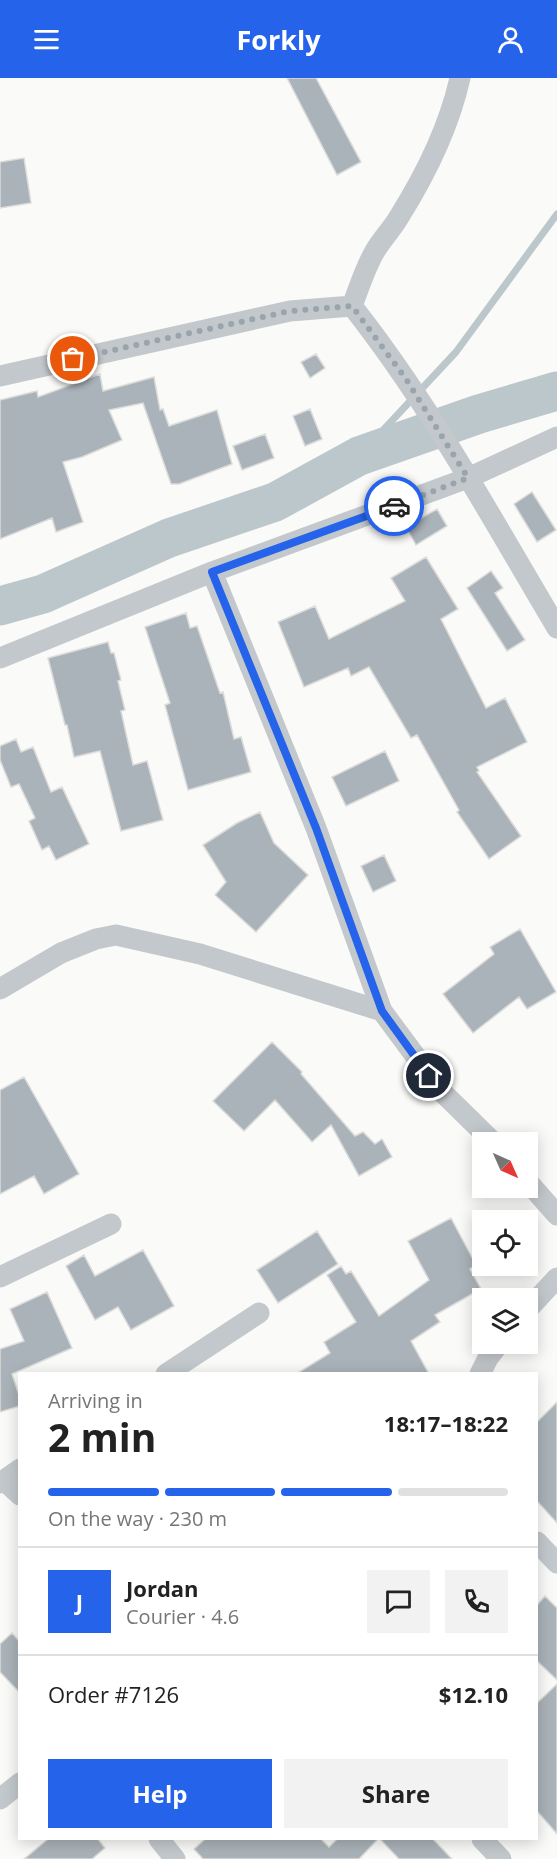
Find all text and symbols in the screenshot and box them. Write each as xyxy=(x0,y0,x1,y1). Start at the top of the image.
text: Forkly xyxy=(236,21,321,58)
icon: menu xyxy=(30,23,63,56)
icon: person xyxy=(494,23,527,56)
pin xyxy=(47,333,98,384)
icon: bag xyxy=(56,342,89,375)
courier xyxy=(364,476,424,536)
icon: car xyxy=(378,490,411,523)
pin xyxy=(403,1050,454,1101)
icon: home xyxy=(412,1059,445,1092)
north arrow xyxy=(472,1132,538,1198)
map controls xyxy=(472,1132,538,1354)
button: locate xyxy=(472,1210,538,1276)
button: layers xyxy=(472,1288,538,1354)
text: Arriving in xyxy=(48,1387,143,1414)
text: 18:17–18:22 xyxy=(384,1408,508,1438)
text: 2 min xyxy=(48,1410,156,1463)
text: On the way · 230 m xyxy=(48,1505,227,1532)
button: chat xyxy=(367,1570,430,1633)
button: phone xyxy=(445,1570,508,1633)
text: Jordan xyxy=(126,1573,199,1603)
text: J xyxy=(76,1586,83,1616)
text: Courier · 4.6 xyxy=(126,1603,239,1630)
text: Order #7126 xyxy=(48,1679,179,1709)
text: $12.10 xyxy=(439,1679,508,1709)
button: Help xyxy=(48,1759,272,1828)
button: Share xyxy=(284,1759,508,1828)

